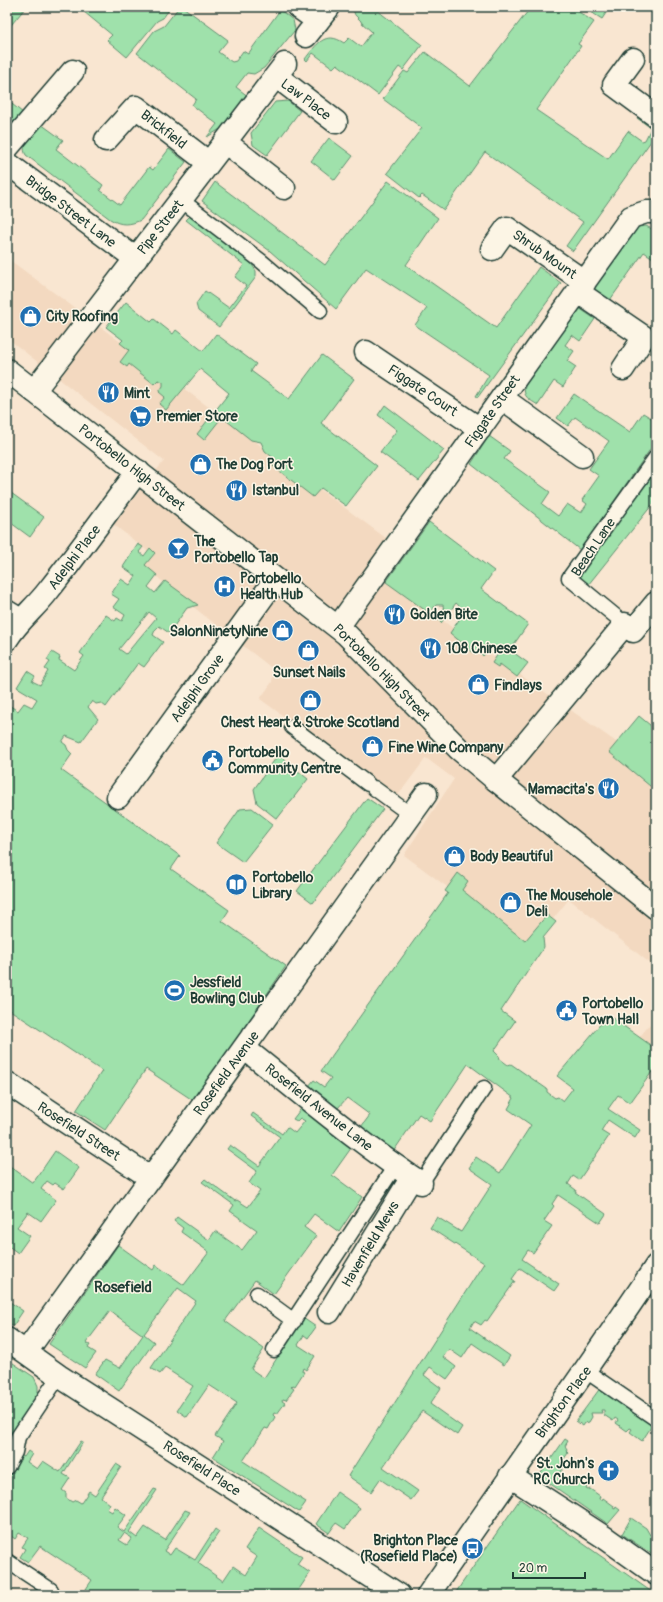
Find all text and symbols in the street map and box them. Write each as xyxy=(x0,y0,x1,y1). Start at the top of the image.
street label: Law Place xyxy=(277,75,334,124)
street label: Brickfield xyxy=(137,106,190,153)
street label: Bridge Street Lane xyxy=(22,172,119,251)
street label: Pipe Street xyxy=(134,196,187,258)
street label: Shrub Mount xyxy=(509,226,580,283)
shop icon: City Roofing xyxy=(18,303,44,329)
place label: City Roofing xyxy=(46,308,118,325)
street label: Figgate Court xyxy=(385,361,461,420)
street label: Figgate Street xyxy=(461,371,524,451)
restaurant icon: Mint xyxy=(96,380,122,406)
place label: Mint xyxy=(124,385,150,402)
supermarket icon: Premier Store xyxy=(128,403,154,429)
place label: Premier Store xyxy=(156,408,239,425)
street label: Portobello High Street xyxy=(75,421,189,514)
shop icon: The Dog Port xyxy=(188,451,214,477)
place label: The Dog Port xyxy=(215,456,293,473)
restaurant icon: Istanbul xyxy=(224,477,250,503)
place label: Istanbul xyxy=(252,482,299,499)
street label: Beach Lane xyxy=(568,515,619,580)
street label: Adelphi Place xyxy=(45,521,104,593)
place label: The Portobello Tap xyxy=(193,533,279,566)
bar icon: The Portobello Tap xyxy=(165,536,191,562)
place label: Portobello Health Hub xyxy=(240,570,303,603)
hospital icon: Portobello Health Hub xyxy=(212,573,238,599)
restaurant icon: Golden Bite xyxy=(382,601,408,627)
place label: Golden Bite xyxy=(410,606,479,623)
shop icon: SalonNinetyNine xyxy=(270,618,296,644)
street label: Portobello High Street xyxy=(329,620,434,725)
place label: SalonNinetyNine xyxy=(170,623,269,640)
restaurant icon: 108 Chinese xyxy=(418,635,444,661)
shop icon: Sunset Nails xyxy=(296,637,322,663)
place label: 108 Chinese xyxy=(446,640,518,657)
street label: Adelphi Grove xyxy=(167,651,228,726)
place label: Sunset Nails xyxy=(273,664,346,681)
shop icon: Findlays xyxy=(465,672,491,698)
place label: Findlays xyxy=(494,677,542,694)
shop icon: Chest Heart & Stroke Scotland xyxy=(297,687,323,713)
place label: Chest Heart & Stroke Scotland xyxy=(221,714,399,731)
shop icon: Fine Wine Company xyxy=(360,734,386,760)
place label: Fine Wine Company xyxy=(388,739,503,756)
place label: Portobello Community Centre xyxy=(228,744,342,777)
public building icon: Portobello Community Centre xyxy=(199,747,225,773)
restaurant icon: Mamacita's xyxy=(596,776,622,802)
place label: Mamacita's xyxy=(528,781,595,798)
shop icon: Body Beautiful xyxy=(441,843,467,869)
place label: Body Beautiful xyxy=(470,848,553,865)
place label: Portobello Library xyxy=(252,869,314,902)
library icon: Portobello Library xyxy=(223,872,249,898)
place label: The Mousehole Deli xyxy=(525,887,613,920)
shop icon: The Mousehole Deli xyxy=(497,890,523,916)
place label: Jessfield Bowling Club xyxy=(190,974,264,1007)
sports icon: Jessfield Bowling Club xyxy=(162,977,188,1003)
place label: Portobello Town Hall xyxy=(581,995,644,1028)
public building icon: Portobello Town Hall xyxy=(554,998,580,1024)
street label: Rosefield Avenue xyxy=(190,1028,263,1119)
street label: Rosefield Avenue Lane xyxy=(261,1060,376,1155)
street label: Rosefield Street xyxy=(34,1098,124,1165)
street label: Havenfield Mews xyxy=(338,1198,403,1290)
district label: Rosefield xyxy=(94,1278,152,1297)
street label: Brighton Place xyxy=(532,1363,595,1442)
street label: Rosefield Place xyxy=(160,1437,244,1500)
place label: St. John's RC Church xyxy=(533,1455,595,1488)
church icon: St. John's RC Church xyxy=(596,1458,622,1484)
place label: Brighton Place (Rosefield Place) xyxy=(360,1532,459,1565)
bus stop icon: Brighton Place (Rosefield Place) xyxy=(460,1535,486,1561)
scale bar xyxy=(513,1554,585,1580)
text: 20 m xyxy=(519,1561,548,1576)

